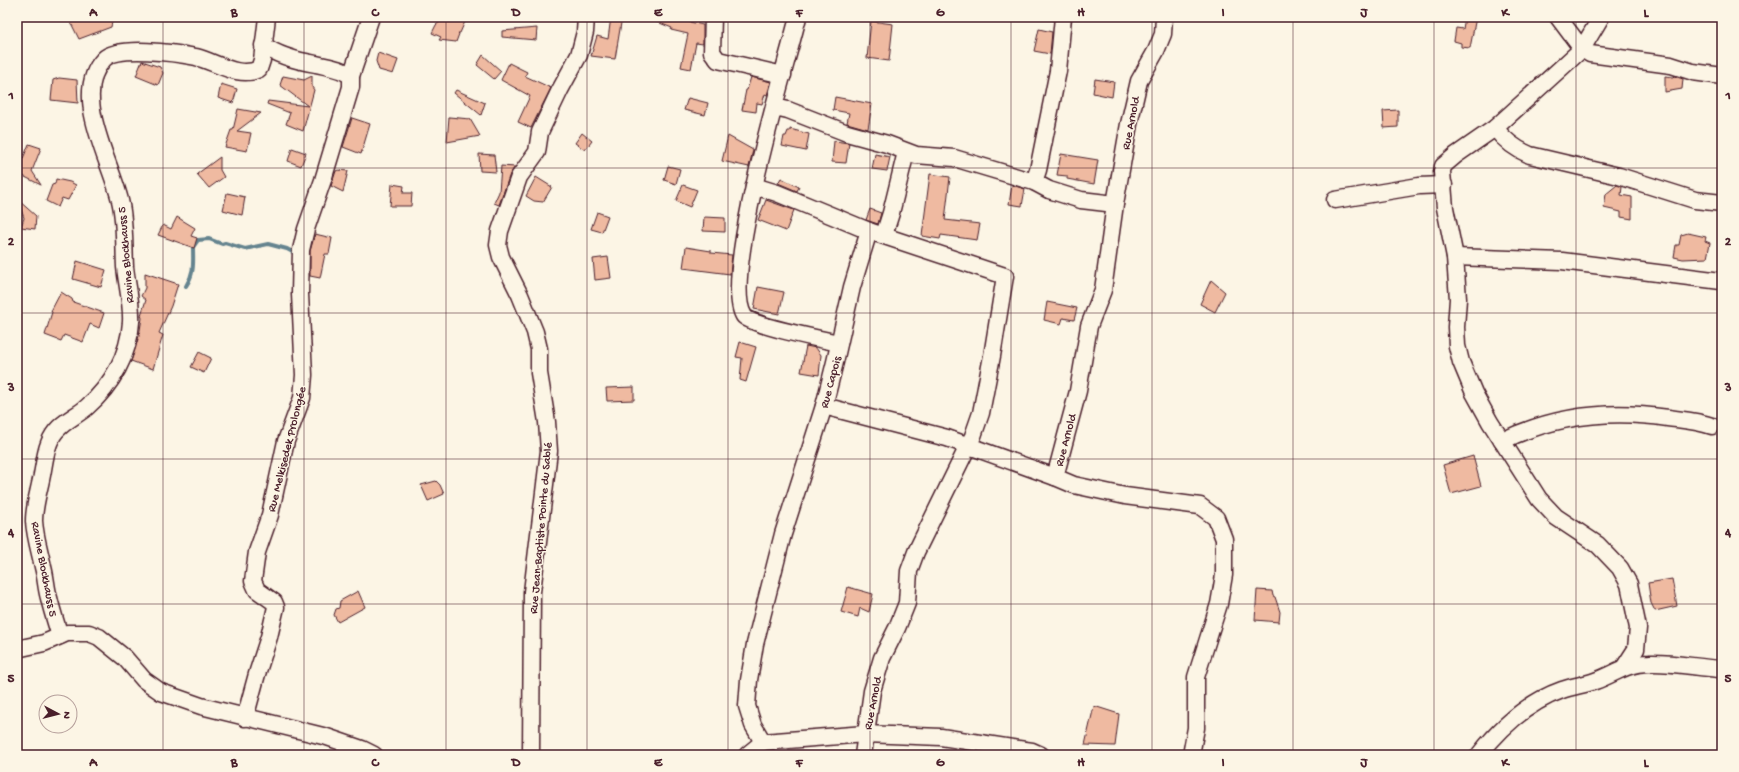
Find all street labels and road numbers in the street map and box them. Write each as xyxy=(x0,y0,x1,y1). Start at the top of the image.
street label: Rue Arnold xyxy=(1120,95,1144,151)
street label: Ravine Blockhauss 5 xyxy=(116,206,138,304)
street label: Rue Capois xyxy=(818,354,846,410)
street label: Rue Melkisedek Prolongée xyxy=(266,384,311,514)
street label: Rue Arnold xyxy=(1053,412,1081,468)
street label: Rue Jean-Baptiste Pointe du Sablé xyxy=(528,441,557,615)
street label: Ravine Blockhauss 5 xyxy=(27,521,59,618)
street label: Rue Arnold xyxy=(862,675,886,731)

